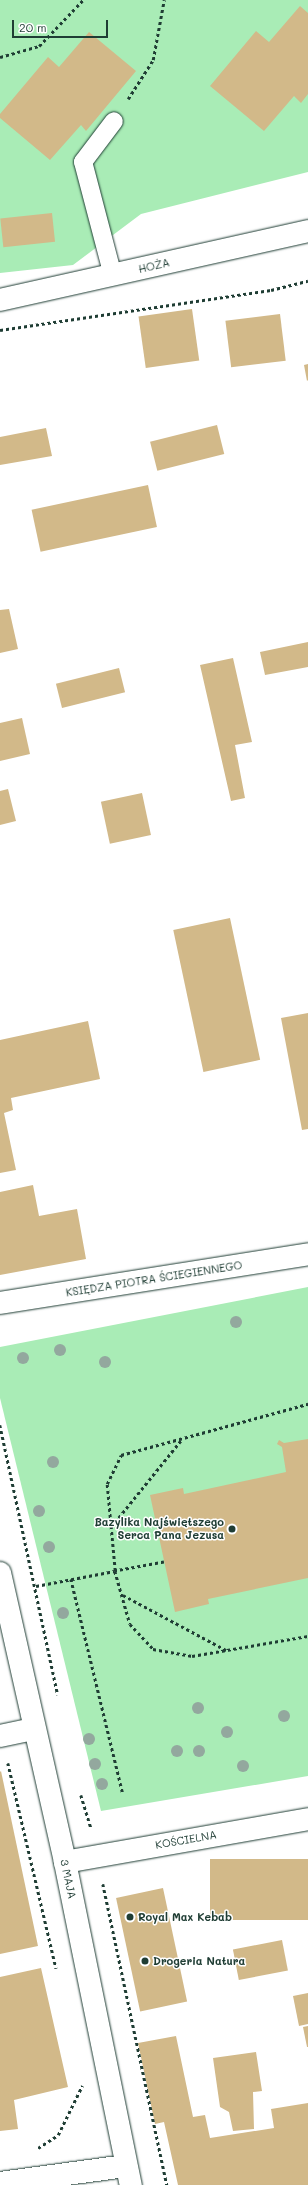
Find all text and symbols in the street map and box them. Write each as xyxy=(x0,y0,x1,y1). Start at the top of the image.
scale bar xyxy=(14,12,110,38)
text: 20 m xyxy=(19,19,47,35)
street label: HOŻA xyxy=(137,256,171,276)
street label: KSIĘDZA PIOTRA ŚCIEGIENNEGO xyxy=(65,1259,243,1299)
place label: Bazylika Najświętszego Serca Pana Jezusa xyxy=(94,1516,224,1542)
marker: Bazylika Najświętszego Serca Pana Jezusa xyxy=(227,1524,237,1534)
street label: KOŚCIELNA xyxy=(154,1828,218,1852)
street label: 3 MAJA xyxy=(57,1858,79,1900)
place label: Royal Max Kebab xyxy=(138,1910,232,1924)
marker: Royal Max Kebab xyxy=(125,1912,135,1922)
place label: Drogeria Natura xyxy=(153,1954,245,1968)
marker: Drogeria Natura xyxy=(140,1956,150,1966)

